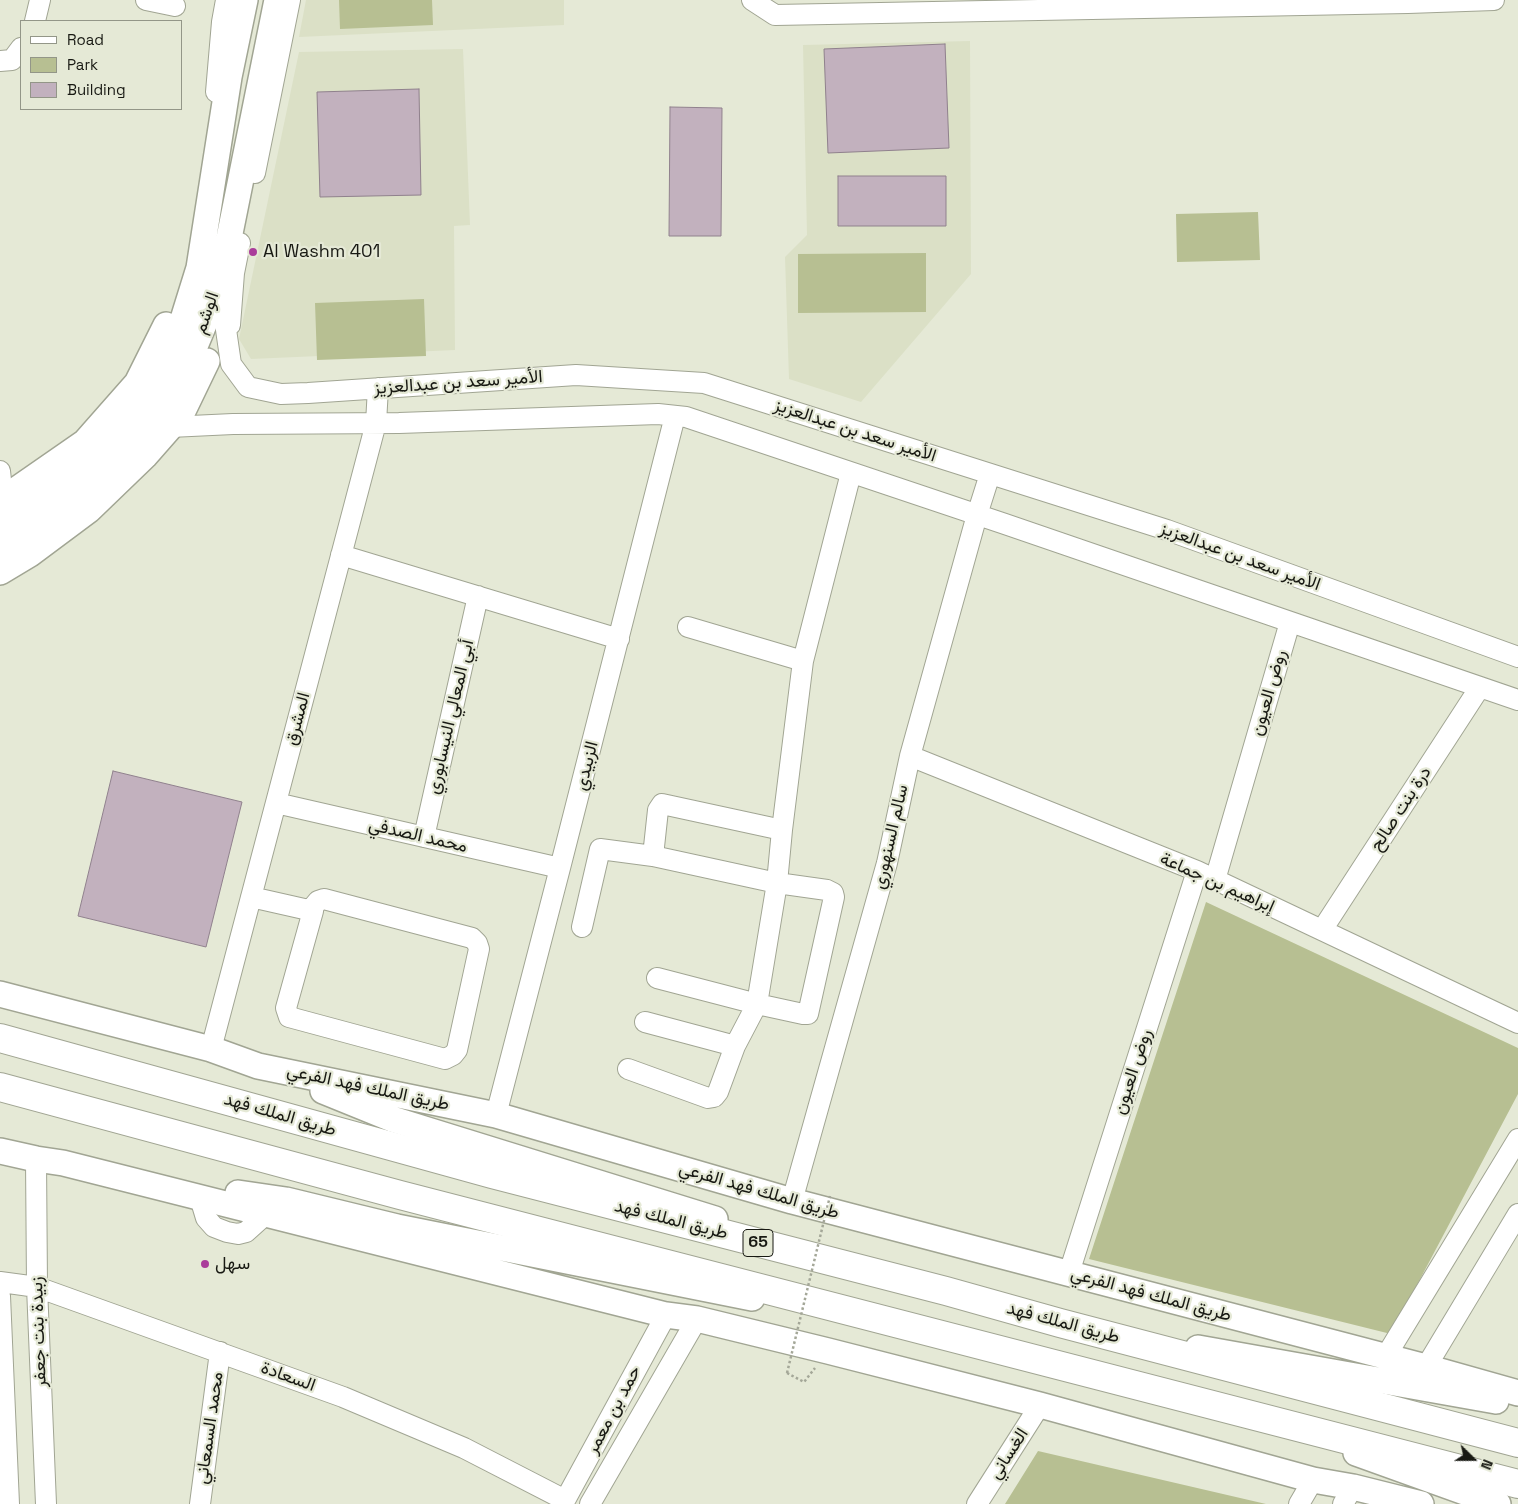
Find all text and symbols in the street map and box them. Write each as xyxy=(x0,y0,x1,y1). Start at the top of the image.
legend xyxy=(20,20,182,110)
text: Road xyxy=(67,30,104,49)
text: Park xyxy=(67,55,98,74)
text: Building xyxy=(67,80,126,99)
place label: Al Washm 401 xyxy=(263,241,380,263)
marker: Al Washm 401 xyxy=(247,246,259,258)
street label: الوشم xyxy=(190,289,224,337)
street label: الأمير سعد بن عبدالعزيز xyxy=(373,366,543,400)
street label: الأمير سعد بن عبدالعزيز xyxy=(771,395,939,467)
street label: الأمير سعد بن عبدالعزيز xyxy=(1157,518,1323,596)
street label: أبي المعالي النيسابوري xyxy=(423,638,479,796)
street label: روض العيون xyxy=(1246,648,1292,738)
street label: المشرق xyxy=(281,690,315,748)
street label: الزبيدي xyxy=(570,739,604,793)
street label: درة بنت صالح xyxy=(1366,763,1436,855)
street label: سالم السنهوري xyxy=(868,783,914,891)
street label: محمد الصدفي xyxy=(367,814,469,858)
street label: إبراهيم بن جماعة xyxy=(1156,848,1278,918)
street label: روض العيون xyxy=(1109,1027,1157,1117)
street label: طريق الملك فهد الفرعي xyxy=(285,1060,451,1116)
street label: طريق الملك فهد xyxy=(221,1089,339,1141)
street label: طريق الملك فهد الفرعي xyxy=(676,1158,842,1224)
street label: طريق الملك فهد xyxy=(612,1195,730,1245)
road number: 65 xyxy=(743,1230,773,1256)
place label: سهل xyxy=(215,1253,250,1275)
marker: سهل xyxy=(199,1258,211,1270)
street label: طريق الملك فهد الفرعي xyxy=(1068,1263,1234,1327)
street label: زبيدة بنت جعفر xyxy=(26,1276,52,1388)
street label: طريق الملك فهد xyxy=(1004,1298,1122,1348)
street label: السعادة xyxy=(258,1357,318,1397)
street label: حمد بن معمر xyxy=(582,1362,646,1458)
street label: محمد السمعاني xyxy=(191,1371,229,1485)
street label: الغساني xyxy=(985,1424,1033,1484)
north arrow xyxy=(1448,1434,1498,1484)
text: N xyxy=(1477,1457,1497,1472)

